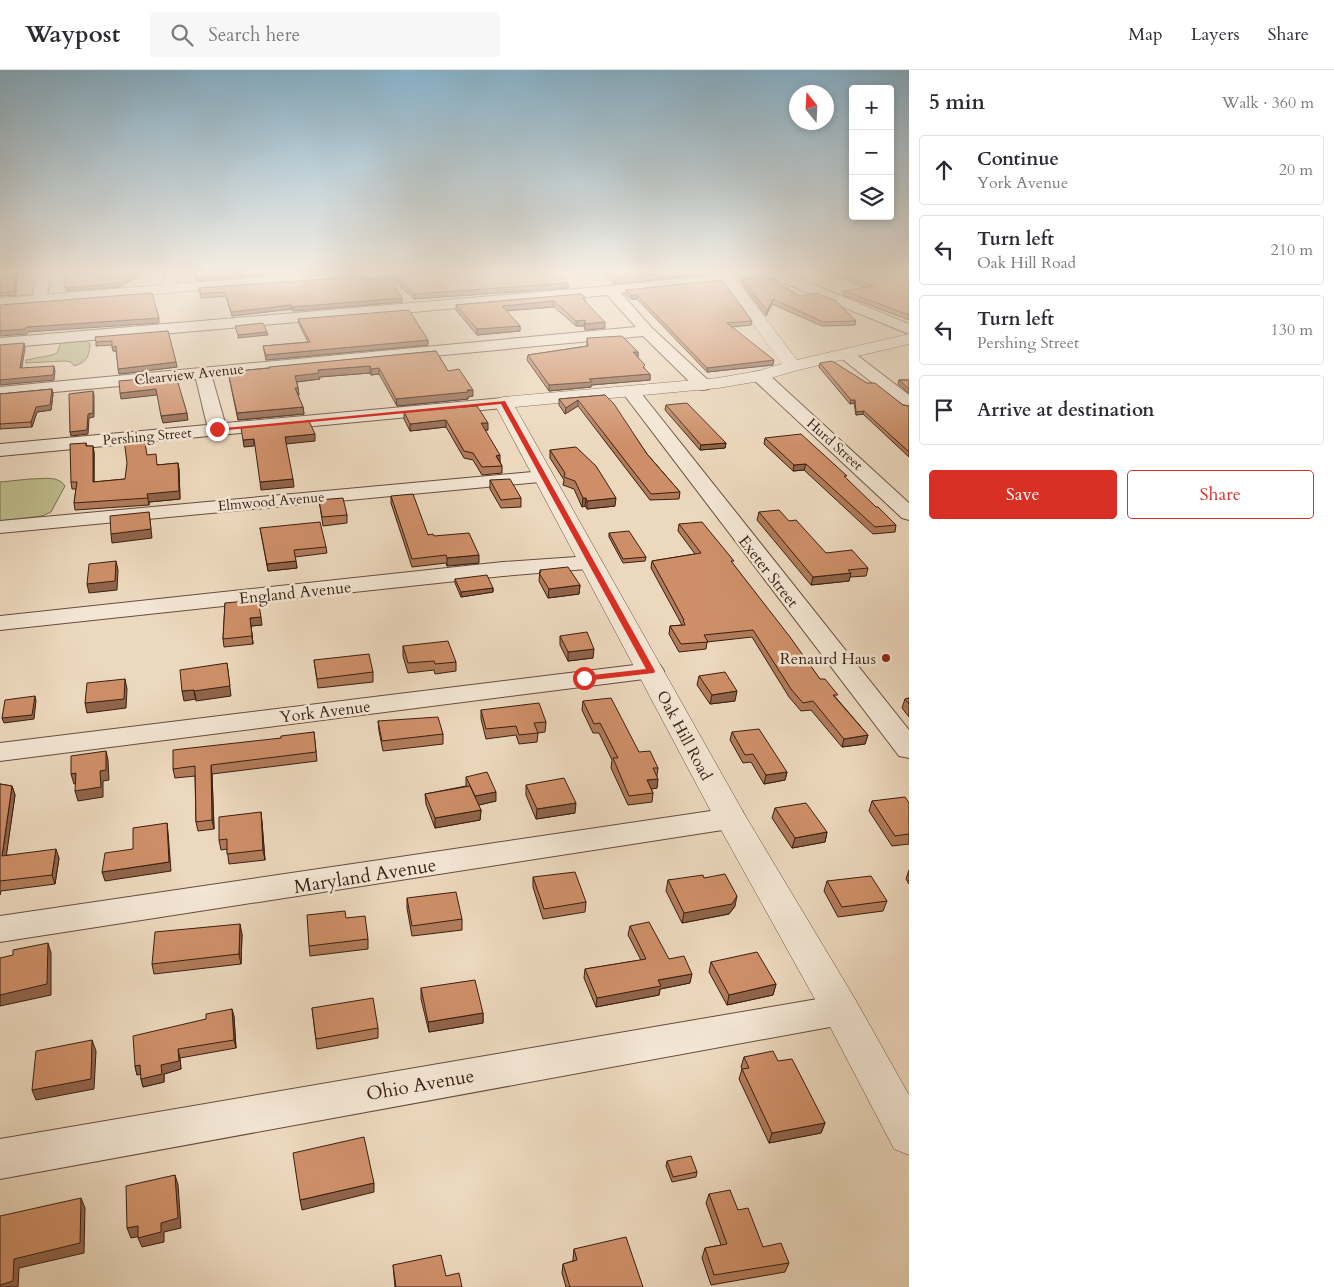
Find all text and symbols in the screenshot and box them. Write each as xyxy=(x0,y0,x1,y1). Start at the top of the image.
search box xyxy=(150,12,500,57)
text: Waypost xyxy=(25,18,120,51)
icon: search xyxy=(168,21,196,49)
text: Search here xyxy=(208,22,300,48)
text: Map xyxy=(1128,22,1163,47)
text: Layers xyxy=(1191,22,1240,47)
text: Share xyxy=(1268,22,1309,47)
north arrow xyxy=(789,85,834,130)
map controls xyxy=(849,85,894,220)
button: + xyxy=(849,85,894,130)
text: 5 min xyxy=(929,88,985,117)
text: Walk · 360 m xyxy=(1222,92,1314,114)
button: − xyxy=(849,130,894,175)
text: Continue xyxy=(977,146,1059,172)
icon: ahead xyxy=(930,156,958,184)
text: 20 m xyxy=(1279,159,1313,181)
text: York Avenue xyxy=(977,172,1068,194)
button: layers xyxy=(849,175,894,220)
text: Turn left xyxy=(977,226,1054,252)
icon: left xyxy=(930,236,958,264)
text: 210 m xyxy=(1271,239,1313,261)
text: Oak Hill Road xyxy=(977,252,1076,274)
text: Turn left xyxy=(977,306,1054,332)
icon: left xyxy=(930,316,958,344)
text: 130 m xyxy=(1271,319,1313,341)
text: Pershing Street xyxy=(977,332,1079,354)
street label: Clearview Avenue xyxy=(134,359,245,390)
icon: arrive xyxy=(930,396,958,424)
text: Arrive at destination xyxy=(977,397,1154,423)
street label: Hurd Street xyxy=(803,414,867,475)
route end xyxy=(206,418,229,441)
street label: Pershing Street xyxy=(102,423,193,450)
button: Save xyxy=(929,470,1117,519)
button: Share xyxy=(1127,470,1314,519)
street label: Elmwood Avenue xyxy=(217,487,325,516)
street label: Exeter Street xyxy=(733,531,803,612)
street label: England Avenue xyxy=(238,576,352,610)
place label: Renaurd Haus xyxy=(780,648,876,670)
marker: Renaurd Haus xyxy=(880,652,892,664)
route start xyxy=(573,667,596,690)
street label: Oak Hill Road xyxy=(651,687,717,785)
street label: York Avenue xyxy=(279,696,372,728)
street label: Maryland Avenue xyxy=(292,852,438,900)
street label: Ohio Avenue xyxy=(364,1063,476,1107)

